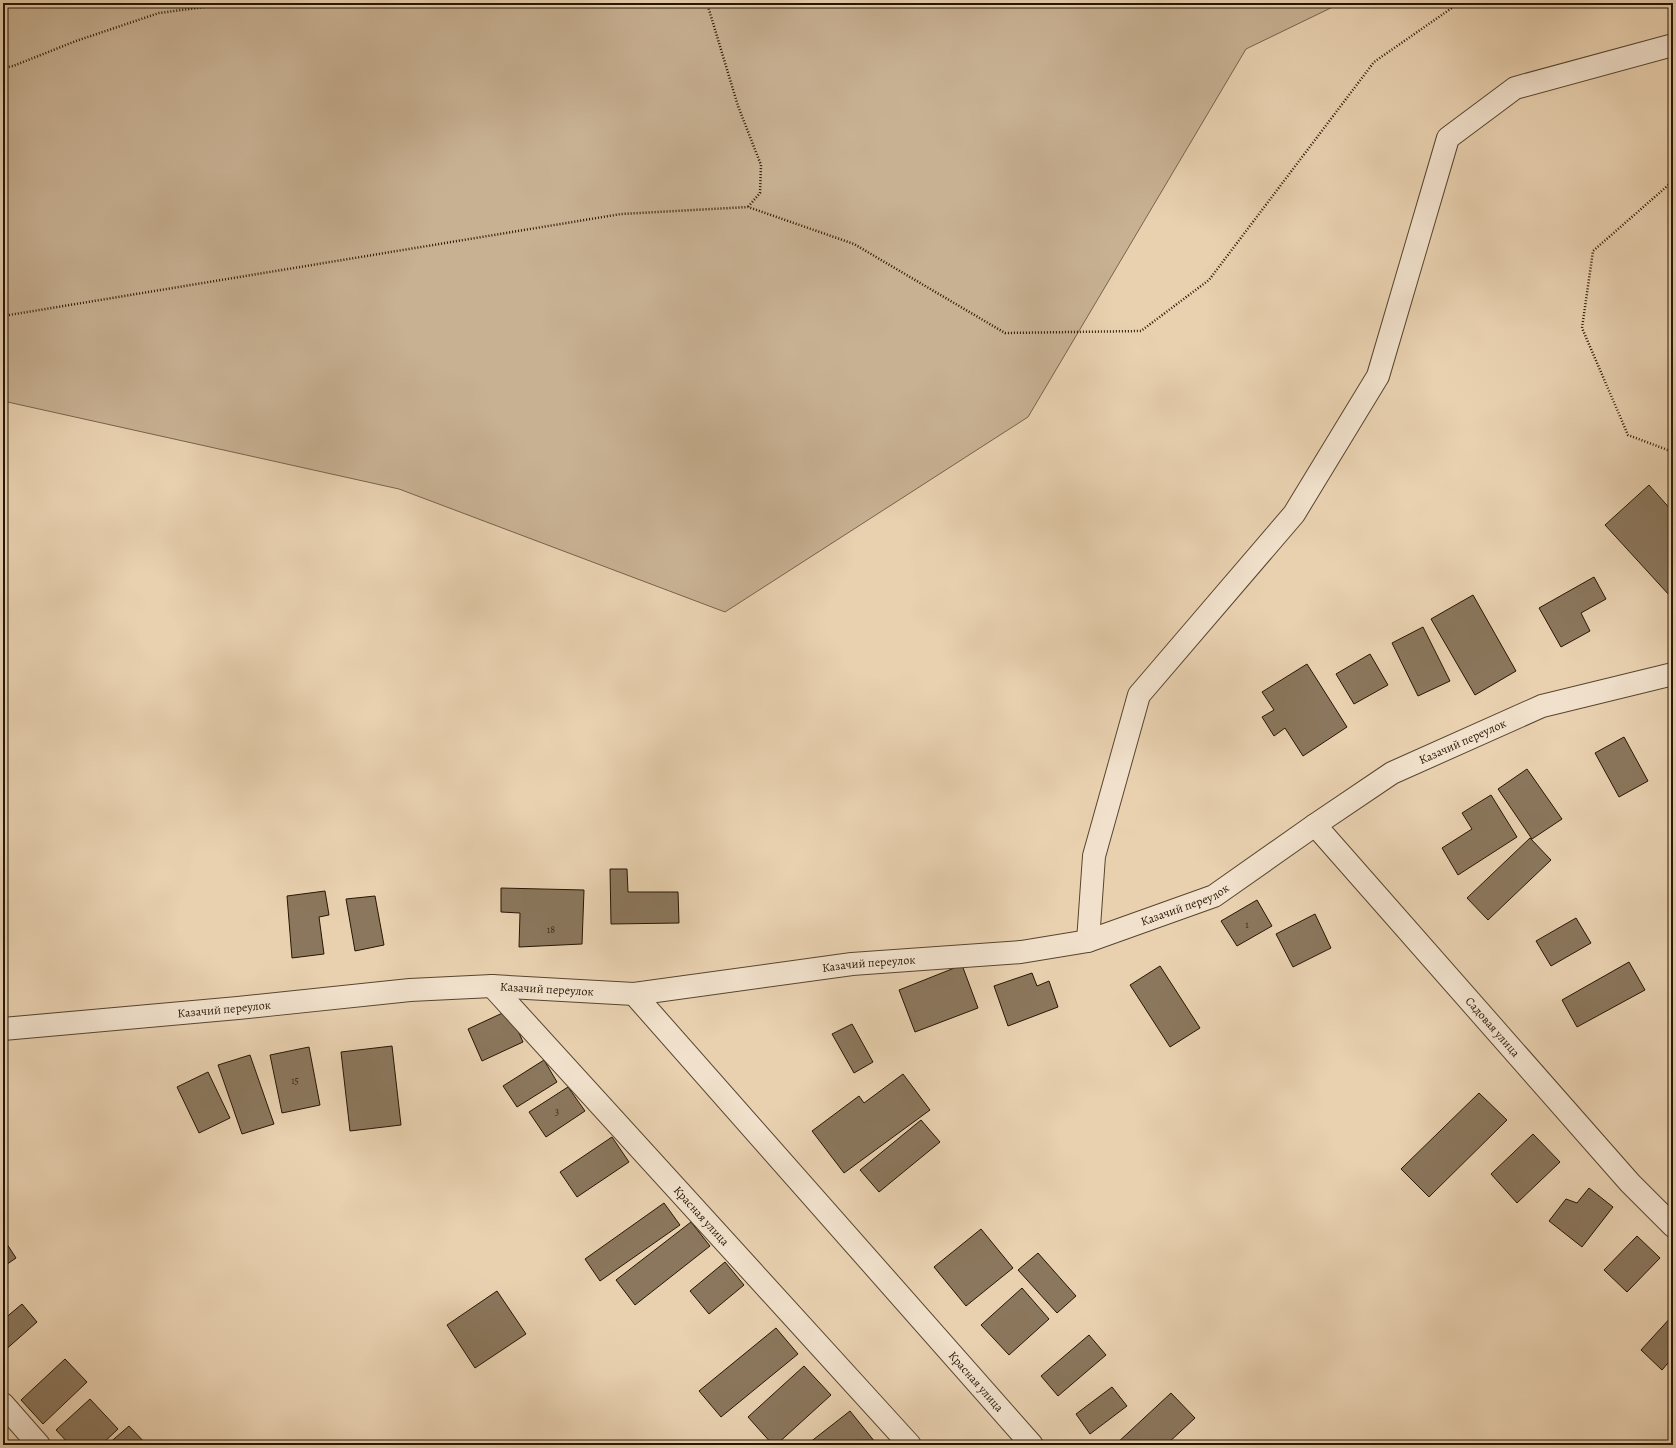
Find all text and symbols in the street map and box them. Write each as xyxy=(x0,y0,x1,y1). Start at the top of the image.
street label: Казачий переулок xyxy=(1416,715,1509,768)
street label: Казачий переулок xyxy=(1139,880,1232,930)
house number: 1 xyxy=(1245,918,1249,931)
house number: 18 xyxy=(547,923,555,936)
street label: Казачий переулок xyxy=(821,952,916,976)
street label: Казачий переулок xyxy=(500,978,594,1000)
street label: Садовая улица xyxy=(1462,993,1524,1061)
street label: Казачий переулок xyxy=(177,997,272,1021)
house number: 15 xyxy=(291,1074,299,1087)
house number: 3 xyxy=(555,1105,559,1118)
street label: Красная улица xyxy=(670,1182,733,1250)
street label: Красная улица xyxy=(945,1348,1007,1416)

